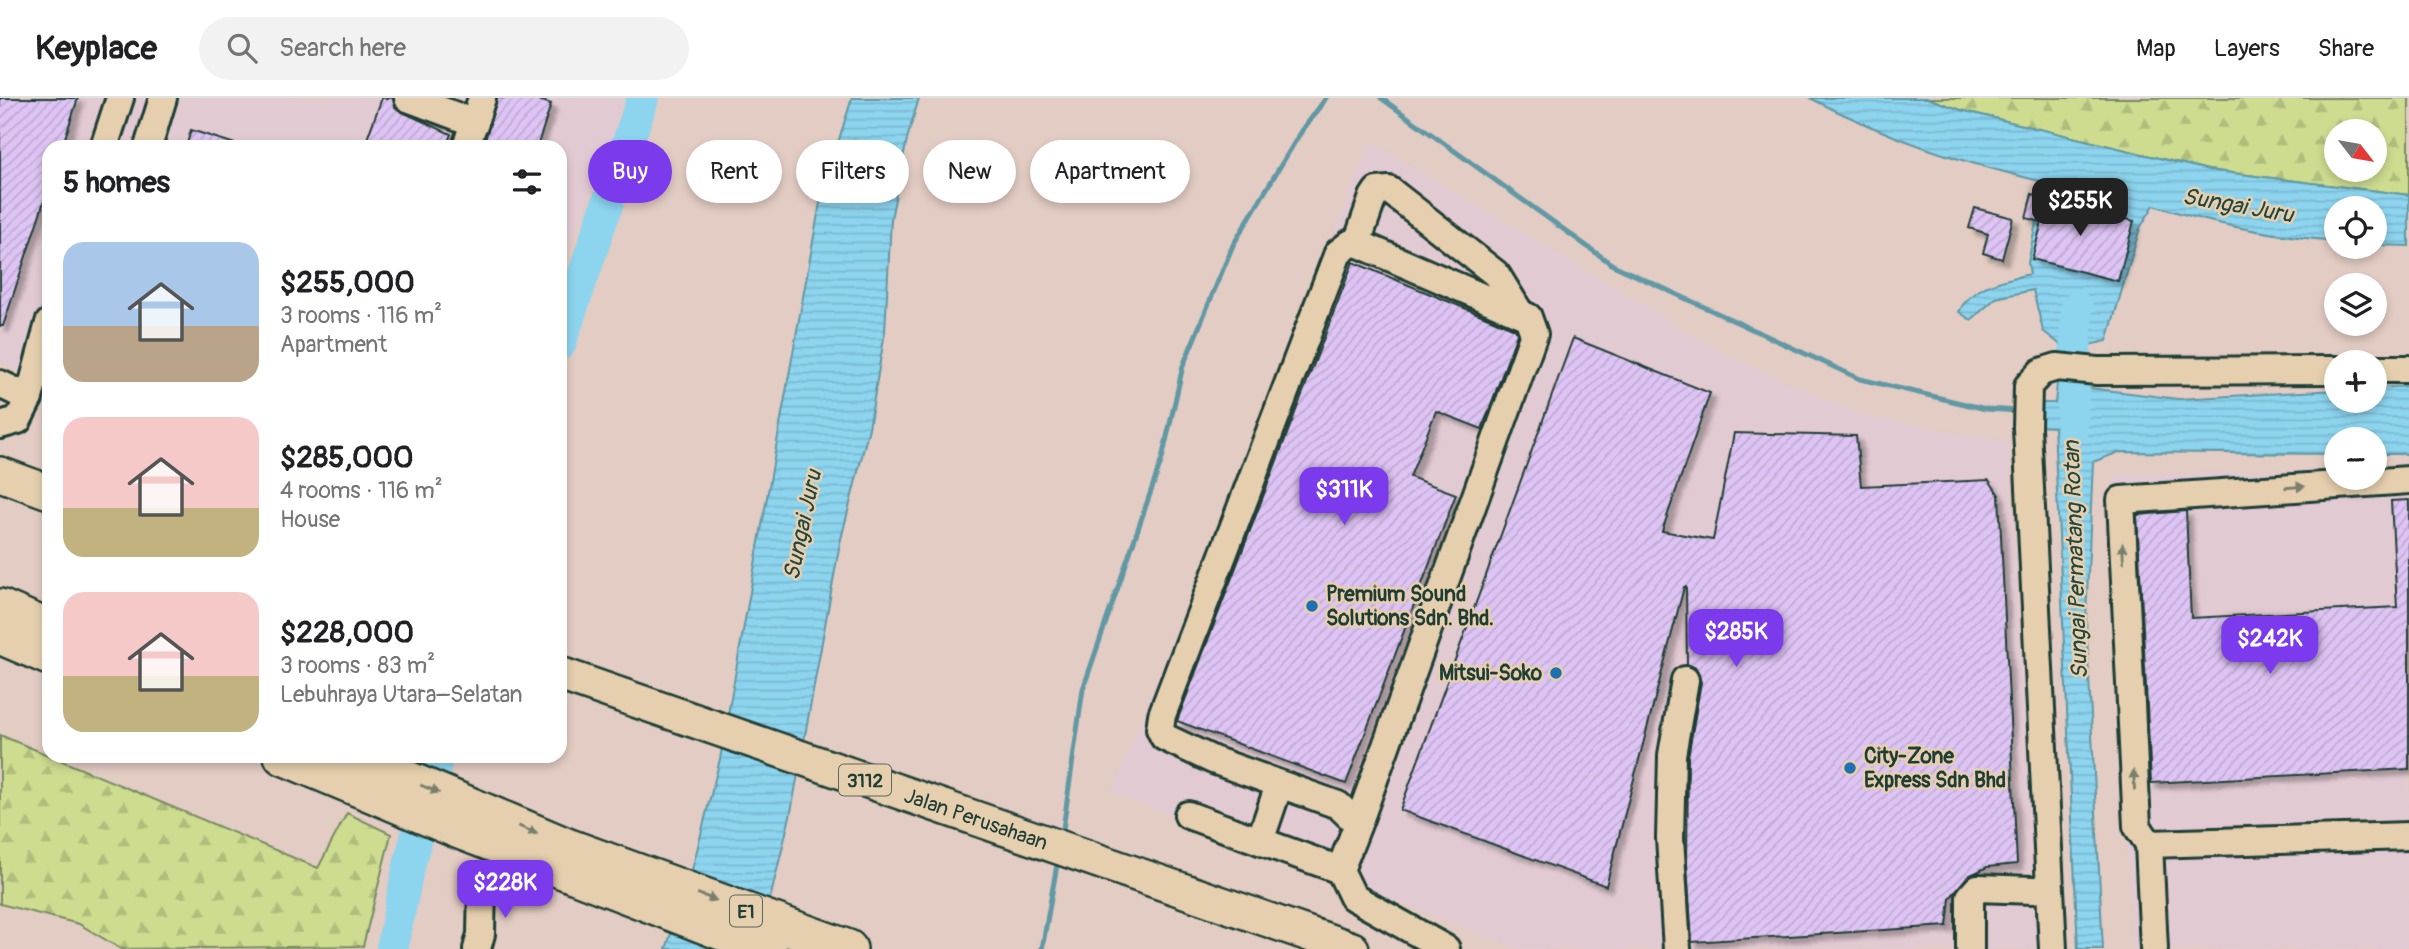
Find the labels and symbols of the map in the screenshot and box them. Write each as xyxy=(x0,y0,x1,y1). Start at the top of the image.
north arrow xyxy=(2324,119,2387,182)
pin: $255K xyxy=(2031,178,2129,238)
water label: Sungai Juru xyxy=(2180,182,2297,230)
water label: Sungai Permatang Rotan xyxy=(2057,439,2094,680)
water label: Sungai Juru xyxy=(777,466,829,583)
pin: $311K xyxy=(1295,468,1393,527)
one-way arrow xyxy=(2284,481,2306,492)
one-way arrow xyxy=(2118,541,2129,563)
place label: Premium Sound Solutions Sdn. Bhd. xyxy=(1326,581,1494,632)
marker: Premium Sound Solutions Sdn. Bhd. xyxy=(1304,598,1320,614)
pin: $285K xyxy=(1687,610,1785,669)
pin: $242K xyxy=(2221,616,2319,676)
place label: Mitsui-Soko xyxy=(1439,660,1543,687)
marker: Mitsui-Soko xyxy=(1548,665,1564,681)
place label: City-Zone Express Sdn Bhd xyxy=(1864,743,2006,794)
marker: City-Zone Express Sdn Bhd xyxy=(1842,760,1858,776)
road number: 3112 xyxy=(839,764,891,796)
one-way arrow xyxy=(2129,769,2140,791)
street label: Jalan Perusahaan xyxy=(900,782,1051,857)
one-way arrow xyxy=(420,784,441,795)
one-way arrow xyxy=(518,825,539,836)
pin: $228K xyxy=(456,860,554,920)
one-way arrow xyxy=(697,892,718,903)
road number: E1 xyxy=(730,896,762,926)

